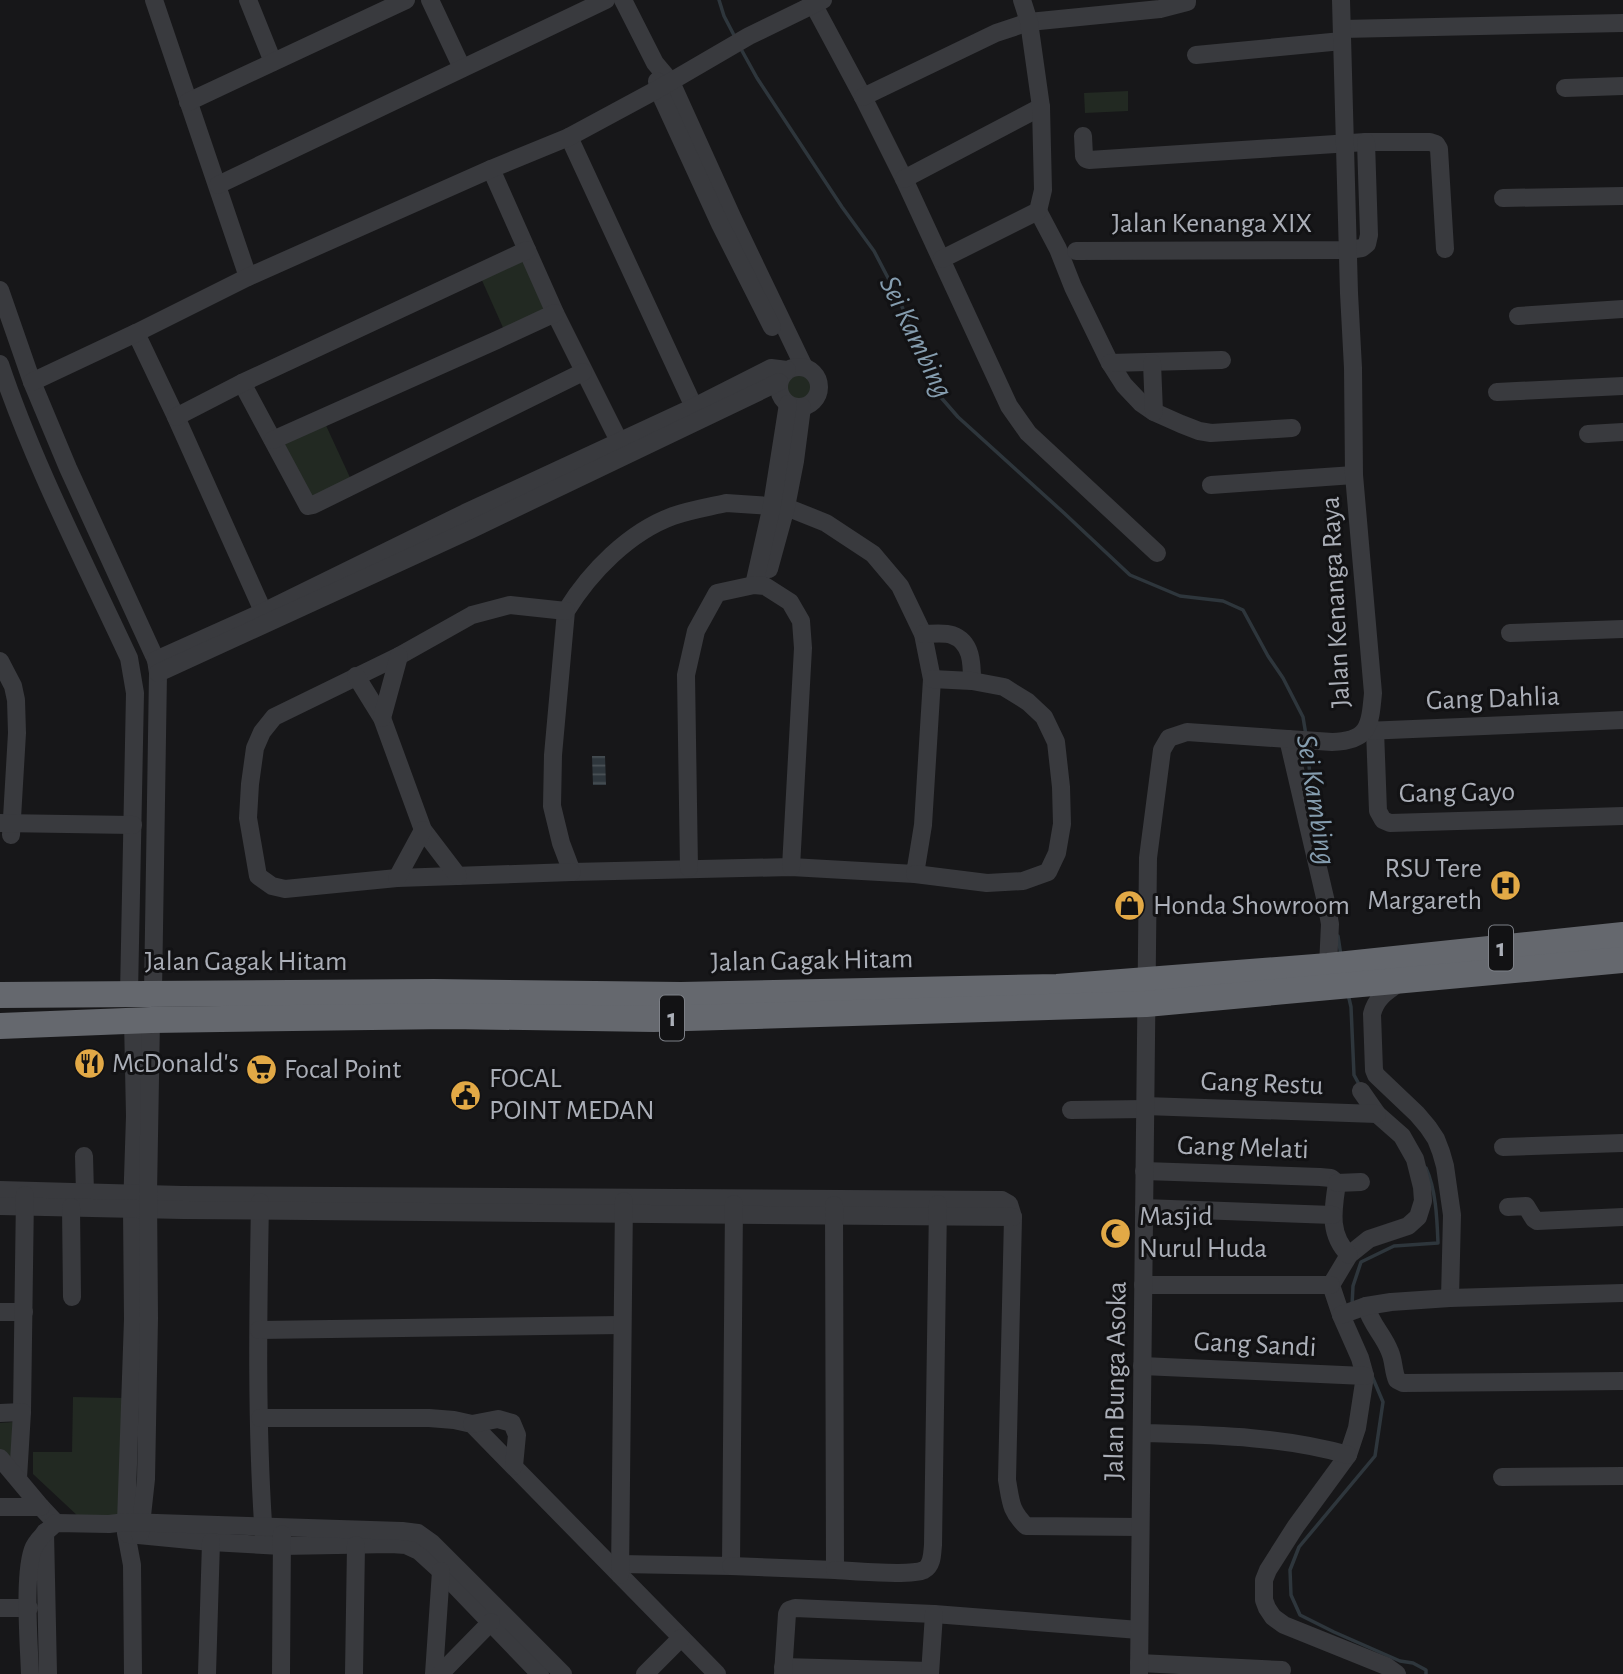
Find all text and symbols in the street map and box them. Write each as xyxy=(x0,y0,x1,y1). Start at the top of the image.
street label: Jalan Kenanga XIX xyxy=(1112,210,1312,238)
water label: Sei Kambing xyxy=(874,271,958,403)
street label: Jalan Kenanga Raya xyxy=(1316,496,1356,708)
street label: Gang Dahlia xyxy=(1426,683,1561,715)
water label: Sei Kambing xyxy=(1291,733,1341,867)
street label: Gang Gayo xyxy=(1399,778,1515,808)
place label: RSU Tere Margareth xyxy=(1367,855,1482,915)
hospital icon: RSU Tere Margareth xyxy=(1488,868,1522,902)
shop icon: Honda Showroom xyxy=(1113,889,1147,923)
place label: Honda Showroom xyxy=(1153,892,1350,920)
road number: 1 xyxy=(1489,925,1513,970)
street label: Jalan Gagak Hitam xyxy=(710,945,914,977)
street label: Jalan Gagak Hitam xyxy=(145,948,347,976)
road number: 1 xyxy=(660,995,684,1040)
restaurant icon: McDonald's xyxy=(72,1047,106,1081)
place label: McDonald's xyxy=(112,1050,239,1078)
supermarket icon: Focal Point xyxy=(244,1053,278,1087)
place label: Focal Point xyxy=(284,1056,401,1084)
place label: FOCAL POINT MEDAN xyxy=(489,1065,655,1125)
street label: Gang Restu xyxy=(1200,1068,1324,1100)
public building icon: FOCAL POINT MEDAN xyxy=(449,1078,483,1112)
street label: Gang Melati xyxy=(1177,1132,1309,1164)
place label: Masjid Nurul Huda xyxy=(1139,1203,1267,1263)
mosque icon: Masjid Nurul Huda xyxy=(1099,1216,1133,1250)
street label: Jalan Bunga Asoka xyxy=(1100,1281,1132,1481)
street label: Gang Sandi xyxy=(1193,1328,1317,1362)

